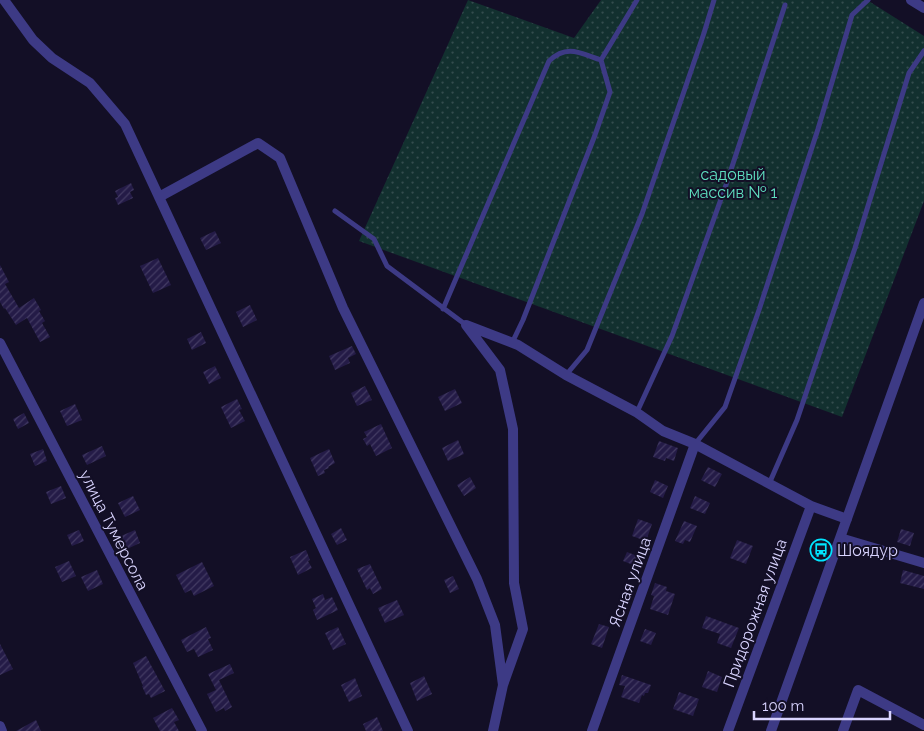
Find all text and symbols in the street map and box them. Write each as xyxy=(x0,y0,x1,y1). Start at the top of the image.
park label: садовый массив № 1 xyxy=(689,165,778,202)
street label: улица Тумерсола xyxy=(75,467,153,593)
street label: Ясная улица xyxy=(605,534,655,630)
street label: Придорожная улица xyxy=(719,536,791,690)
bus stop icon: Шоядур xyxy=(809,538,833,562)
place label: Шоядур xyxy=(837,541,898,560)
scale bar xyxy=(754,688,890,720)
text: 100 m xyxy=(762,697,804,715)

